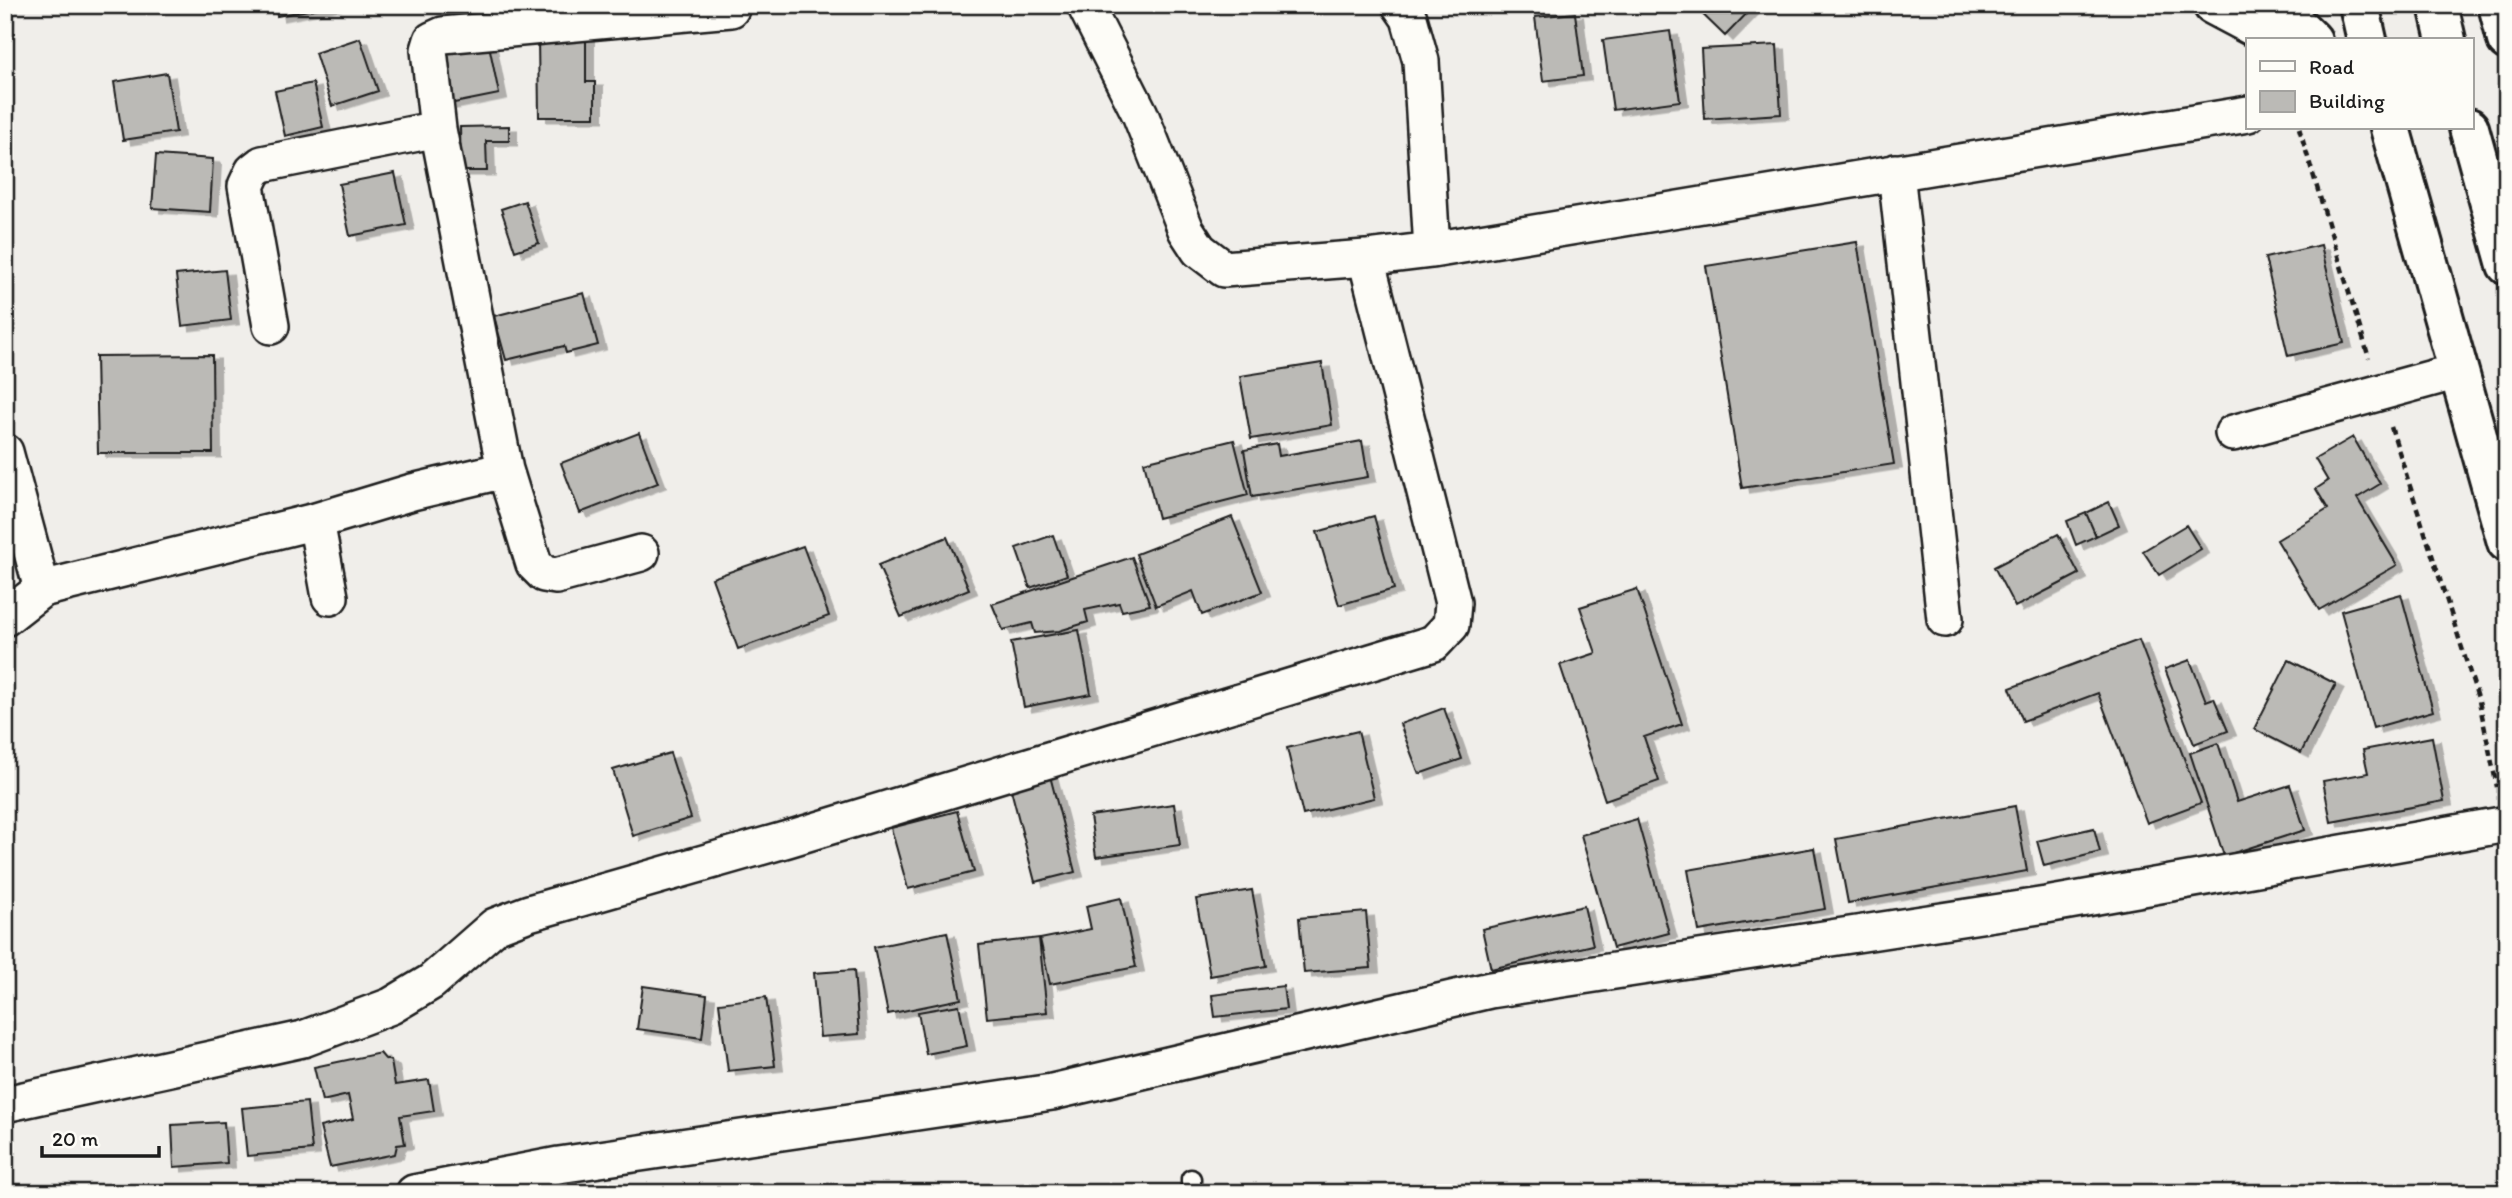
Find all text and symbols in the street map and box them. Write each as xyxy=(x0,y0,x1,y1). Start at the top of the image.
legend xyxy=(2246,38,2474,130)
text: Road xyxy=(2309,54,2355,79)
text: Building xyxy=(2309,88,2385,113)
scale bar xyxy=(42,1114,159,1158)
text: 20 m xyxy=(52,1126,99,1151)

